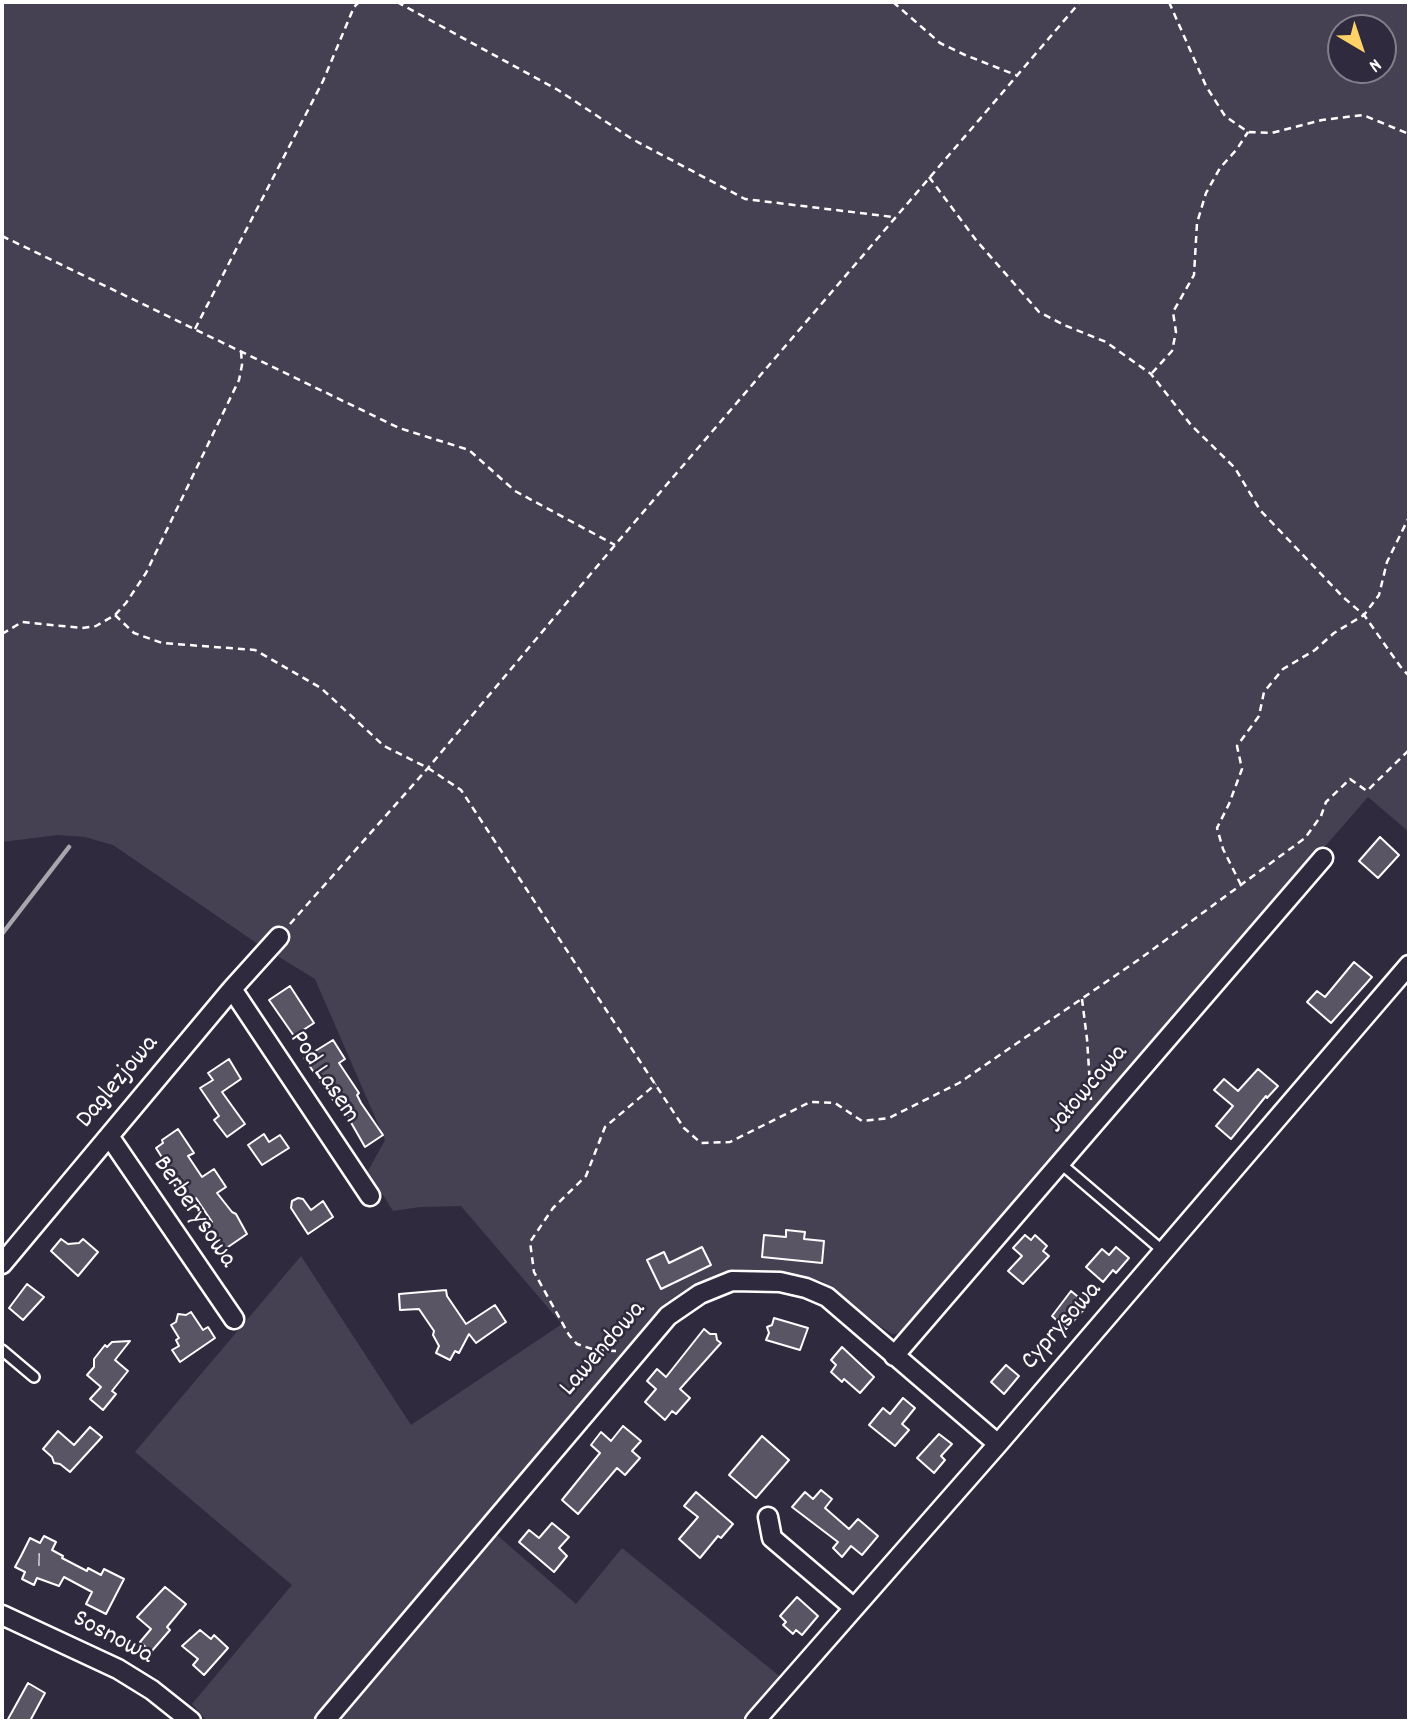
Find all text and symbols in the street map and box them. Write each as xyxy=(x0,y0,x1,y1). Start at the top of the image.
north arrow xyxy=(1327,14,1397,84)
text: N xyxy=(1362,51,1386,78)
street label: Pod Lasem xyxy=(281,1026,365,1130)
street label: Daglezjowa xyxy=(71,1030,167,1136)
street label: Jałowcowa xyxy=(1042,1039,1136,1141)
street label: Berberysowa xyxy=(144,1151,242,1275)
street label: Cyprysowa xyxy=(1016,1276,1110,1378)
street label: Lawendowa xyxy=(554,1296,654,1404)
house number: 1 xyxy=(36,1549,42,1577)
street label: Sosnowa xyxy=(66,1605,158,1673)

